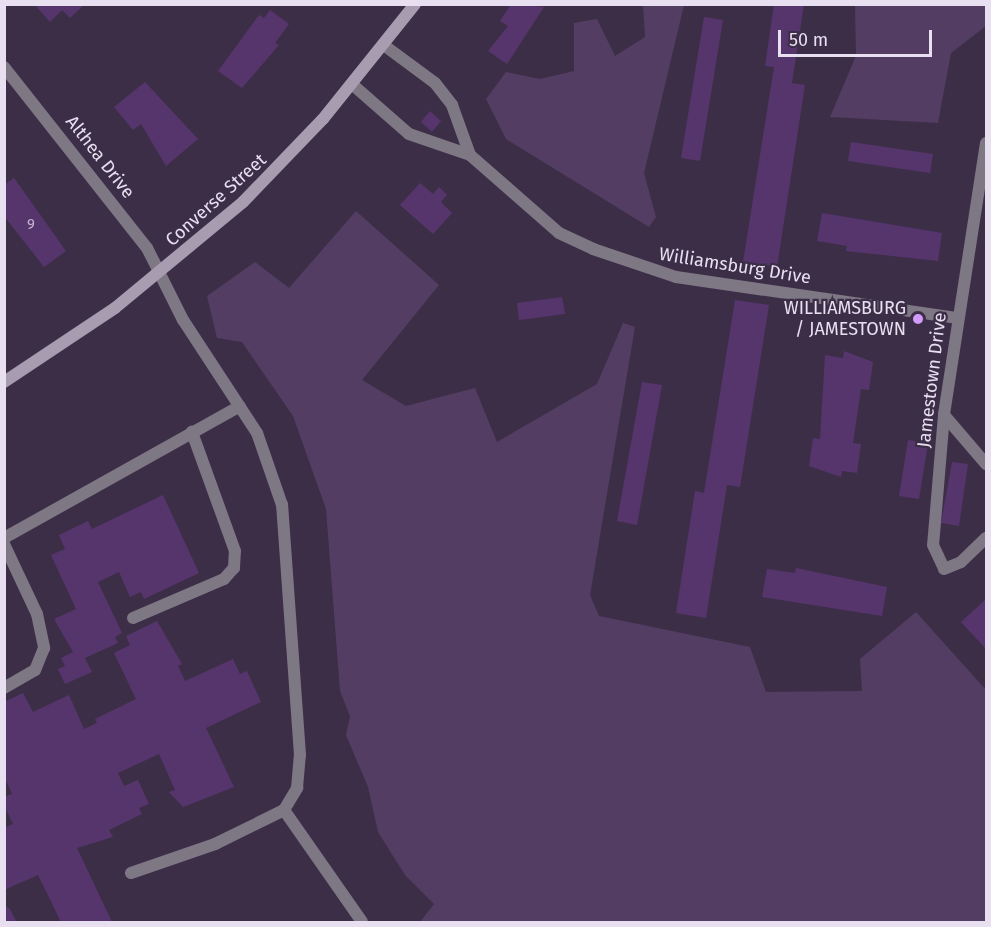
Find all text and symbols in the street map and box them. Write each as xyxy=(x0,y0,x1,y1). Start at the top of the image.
scale bar xyxy=(781,18,936,56)
text: 50 m xyxy=(789,29,828,51)
street label: Althea Drive xyxy=(61,111,139,203)
street label: Converse Street xyxy=(161,149,271,251)
house number: 9 xyxy=(27,216,35,234)
street label: Williamsburg Drive xyxy=(658,243,812,289)
place label: WILLIAMSBURG / JAMESTOWN xyxy=(784,298,906,340)
street label: Jamestown Drive xyxy=(913,311,951,449)
marker: WILLIAMSBURG / JAMESTOWN xyxy=(911,312,925,326)

